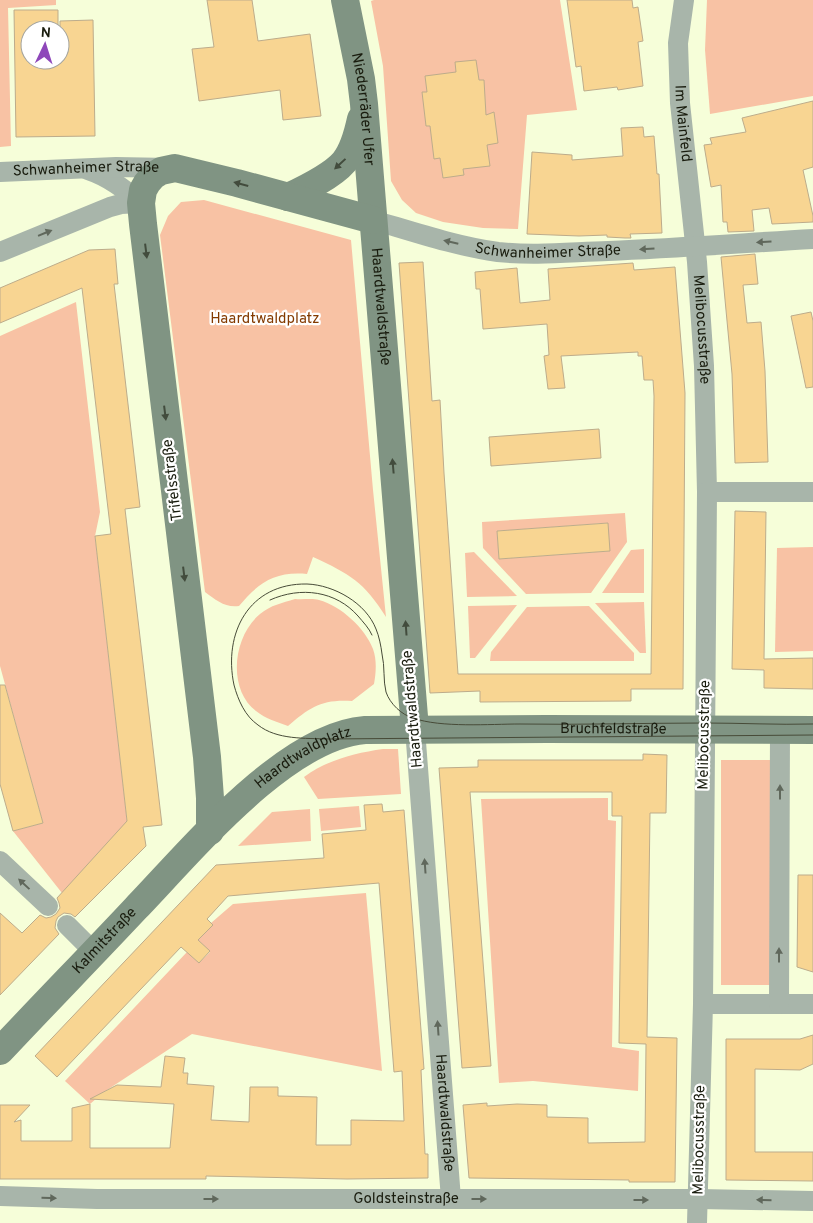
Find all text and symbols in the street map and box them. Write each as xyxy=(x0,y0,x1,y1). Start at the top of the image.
north arrow xyxy=(20,20,70,70)
text: N xyxy=(40,25,51,42)
street label: Niederräder Ufer xyxy=(346,51,379,167)
street label: Im Mainfeld xyxy=(670,85,696,163)
street label: Schwanheimer Straße xyxy=(12,157,159,181)
one-way arrow xyxy=(334,158,346,170)
one-way arrow xyxy=(233,180,249,188)
one-way arrow xyxy=(38,229,52,237)
one-way arrow xyxy=(444,238,459,246)
one-way arrow xyxy=(756,238,772,246)
street label: Schwanheimer Straße xyxy=(473,239,621,263)
one-way arrow xyxy=(142,244,150,260)
one-way arrow xyxy=(639,245,655,253)
street label: Haardtwaldstraße xyxy=(366,247,395,366)
street label: Melibocusstraße xyxy=(688,274,714,385)
park label: Haardtwaldplatz xyxy=(210,310,320,329)
one-way arrow xyxy=(161,405,169,421)
street label: Trifelsstraße xyxy=(159,438,187,522)
one-way arrow xyxy=(389,458,397,474)
one-way arrow xyxy=(180,566,188,582)
one-way arrow xyxy=(402,620,410,636)
street label: Haardtwaldstraße xyxy=(398,649,428,769)
street label: Melibocusstraße xyxy=(695,680,715,790)
street label: Bruchfeldstraße xyxy=(560,720,667,739)
street label: Haardtwaldplatz xyxy=(251,723,354,793)
one-way arrow xyxy=(776,784,784,800)
one-way arrow xyxy=(421,858,429,874)
one-way arrow xyxy=(19,878,31,890)
street label: Kalmitstraße xyxy=(69,903,141,978)
one-way arrow xyxy=(775,947,783,963)
one-way arrow xyxy=(433,1020,441,1036)
street label: Haardtwaldstraße xyxy=(430,1053,458,1172)
street label: Melibocusstraße xyxy=(690,1085,710,1195)
street label: Goldsteinstraße xyxy=(353,1190,459,1209)
one-way arrow xyxy=(41,1194,57,1202)
one-way arrow xyxy=(203,1195,219,1203)
one-way arrow xyxy=(471,1195,487,1203)
one-way arrow xyxy=(633,1196,649,1204)
one-way arrow xyxy=(756,1196,772,1204)

